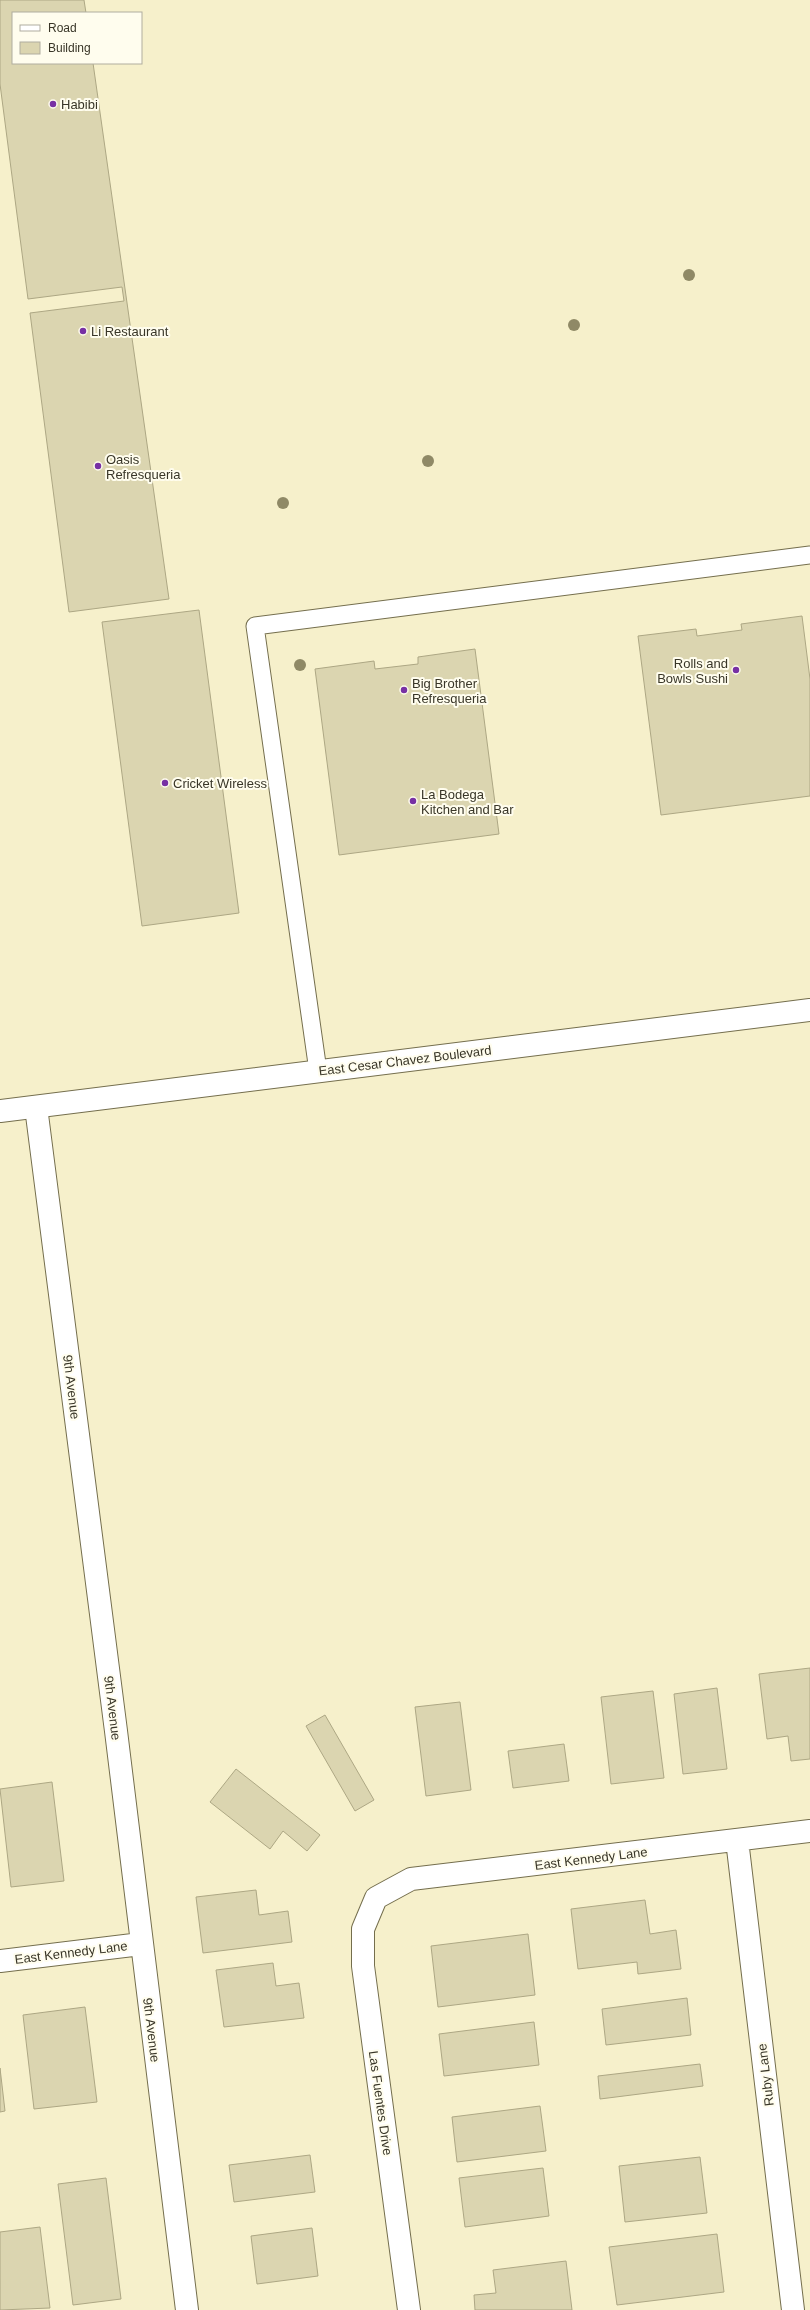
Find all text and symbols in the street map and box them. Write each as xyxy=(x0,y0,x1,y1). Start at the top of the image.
legend xyxy=(12,12,142,64)
text: Road xyxy=(48,21,77,35)
text: Building xyxy=(48,41,91,55)
place label: Habibi xyxy=(61,97,98,112)
marker: Habibi xyxy=(48,99,58,109)
place label: Li Restaurant xyxy=(91,324,169,339)
marker: Li Restaurant xyxy=(78,326,88,336)
place label: Oasis Refresqueria xyxy=(106,452,181,482)
marker: Oasis Refresqueria xyxy=(93,461,103,471)
place label: Rolls and Bowls Sushi xyxy=(657,656,728,686)
marker: Rolls and Bowls Sushi xyxy=(731,665,741,675)
place label: Big Brother Refresqueria xyxy=(412,676,487,706)
marker: Big Brother Refresqueria xyxy=(399,685,409,695)
place label: Cricket Wireless xyxy=(173,776,267,791)
marker: Cricket Wireless xyxy=(160,778,170,788)
place label: La Bodega Kitchen and Bar xyxy=(421,787,514,817)
marker: La Bodega Kitchen and Bar xyxy=(408,796,418,806)
street label: East Cesar Chavez Boulevard xyxy=(318,1042,492,1079)
street label: 9th Avenue xyxy=(60,1354,83,1420)
street label: 9th Avenue xyxy=(101,1675,124,1741)
street label: East Kennedy Lane xyxy=(534,1844,648,1873)
street label: East Kennedy Lane xyxy=(14,1938,128,1967)
street label: 9th Avenue xyxy=(140,1997,163,2063)
street label: Ruby Lane xyxy=(754,2043,777,2107)
street label: Las Fuentes Drive xyxy=(366,2050,395,2156)

